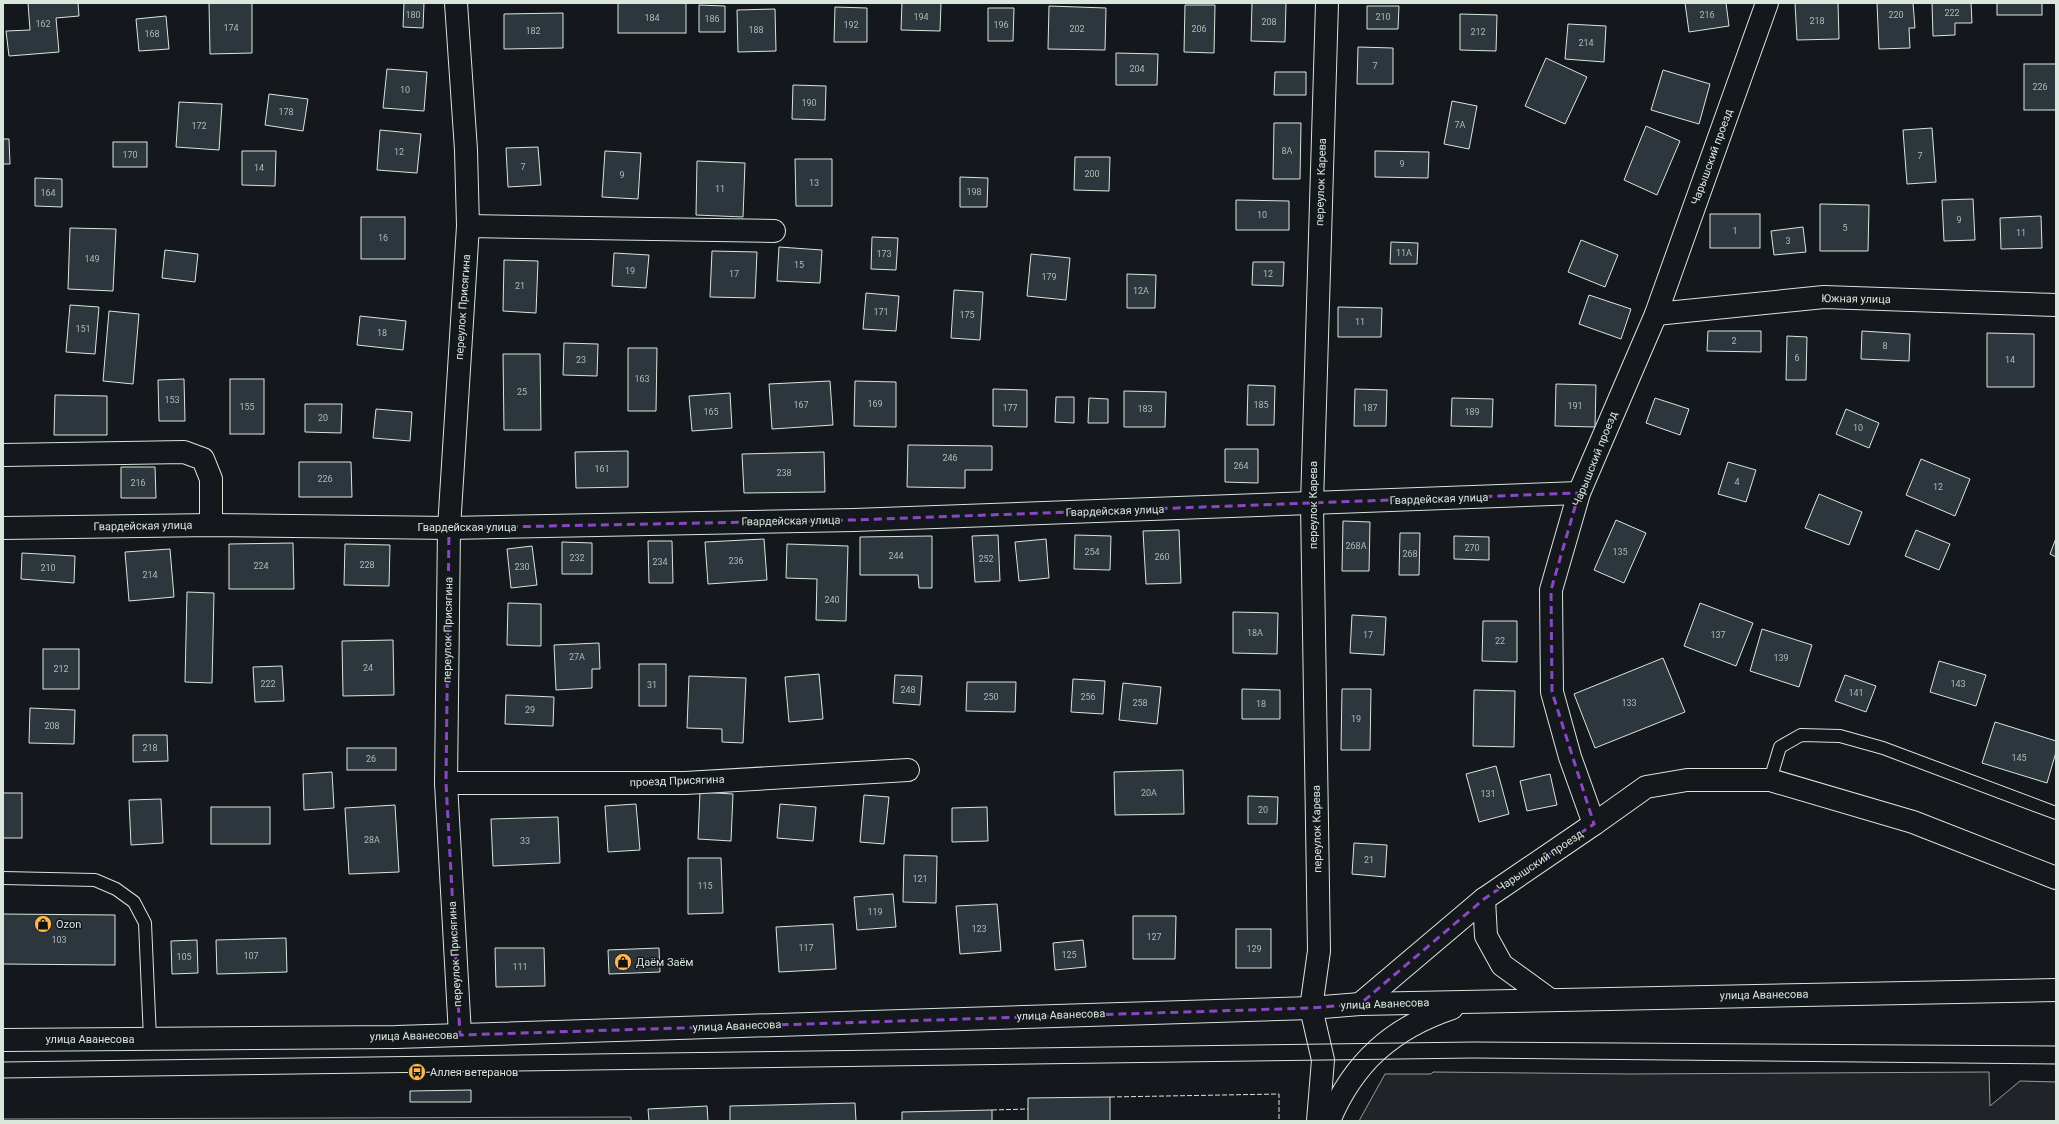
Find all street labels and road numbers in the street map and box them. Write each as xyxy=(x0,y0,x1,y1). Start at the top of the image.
street label: Чарышский проезд xyxy=(1689,107,1736,207)
street label: переулок Карева xyxy=(1313,138,1329,226)
street label: переулок Присягина xyxy=(453,254,473,360)
street label: Южная улица xyxy=(1821,292,1891,306)
street label: Чарышский проезд xyxy=(1570,409,1620,508)
street label: переулок Карева xyxy=(1307,461,1320,549)
street label: Гвардейская улица xyxy=(1389,491,1489,507)
street label: Гвардейская улица xyxy=(1065,503,1165,519)
street label: Гвардейская улица xyxy=(741,514,841,528)
street label: Гвардейская улица xyxy=(93,519,193,533)
street label: Гвардейская улица xyxy=(418,521,516,534)
street label: переулок Присягина xyxy=(441,577,455,683)
street label: проезд Присягина xyxy=(629,773,725,789)
street label: переулок Карева xyxy=(1310,785,1324,873)
street label: Чарышский проезд xyxy=(1494,827,1586,895)
street label: переулок Присягина xyxy=(446,901,464,1007)
street label: улица Аванесова xyxy=(1719,988,1809,1002)
street label: улица Аванесова xyxy=(1340,996,1430,1012)
street label: улица Аванесова xyxy=(1016,1007,1106,1023)
street label: улица Аванесова xyxy=(692,1018,782,1034)
street label: улица Аванесова xyxy=(369,1029,459,1043)
street label: улица Аванесова xyxy=(46,1033,134,1046)

